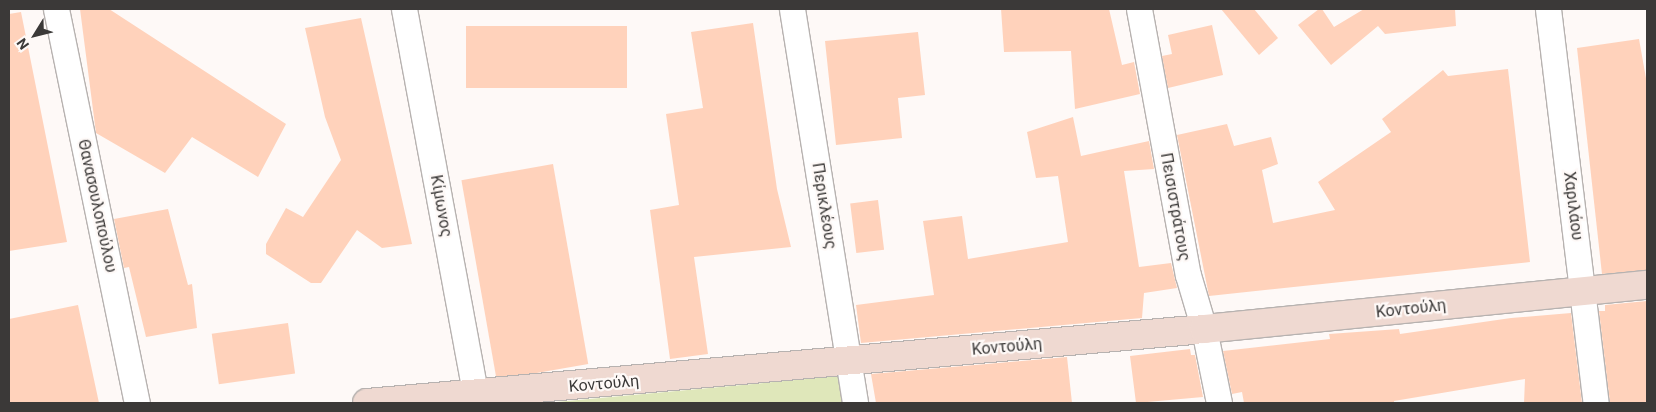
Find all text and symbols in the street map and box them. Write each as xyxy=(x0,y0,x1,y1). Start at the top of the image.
north arrow xyxy=(10,10,60,60)
text: N xyxy=(13,35,32,53)
street label: Θανασουλοπούλου xyxy=(74,138,120,274)
street label: Πεισιστράτους xyxy=(1156,151,1194,263)
street label: Περικλέους xyxy=(808,161,840,251)
street label: Χαριλάου xyxy=(1559,171,1587,241)
street label: Κίμωνος xyxy=(426,173,456,239)
street label: Κοντούλη xyxy=(1375,296,1447,322)
street label: Κοντούλη xyxy=(971,334,1043,360)
street label: Κοντούλη xyxy=(568,371,640,397)

